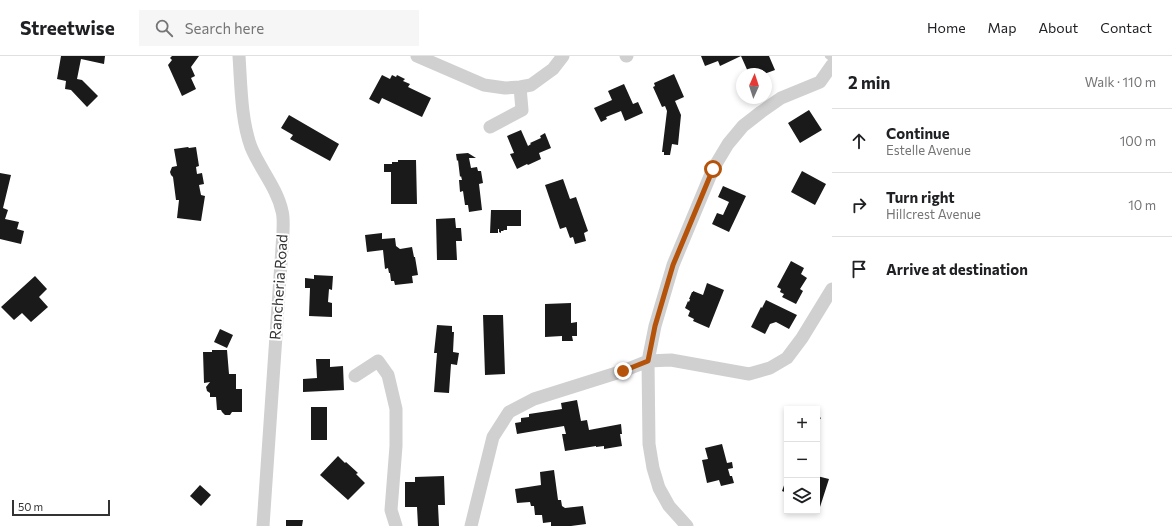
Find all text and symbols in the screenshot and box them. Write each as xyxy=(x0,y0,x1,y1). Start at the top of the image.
search box xyxy=(139,10,419,46)
text: Streetwise xyxy=(20,16,115,39)
icon: search xyxy=(153,17,175,39)
text: Search here xyxy=(185,19,264,37)
text: Home xyxy=(927,19,966,36)
text: Map xyxy=(988,19,1016,36)
text: About xyxy=(1038,19,1078,36)
text: Contact xyxy=(1100,19,1152,36)
north arrow xyxy=(736,68,772,104)
text: 2 min xyxy=(848,72,890,93)
text: Walk · 110 m xyxy=(1085,74,1156,90)
text: Continue xyxy=(886,124,950,142)
icon: ahead xyxy=(848,130,870,152)
text: 100 m xyxy=(1120,133,1156,149)
text: Estelle Avenue xyxy=(886,142,971,158)
route start xyxy=(704,160,722,178)
text: Turn right xyxy=(886,188,955,206)
icon: right xyxy=(848,194,870,216)
text: 10 m xyxy=(1128,197,1156,213)
text: Hillcrest Avenue xyxy=(886,206,981,222)
street label: Rancheria Road xyxy=(265,233,291,340)
icon: arrive xyxy=(848,258,870,280)
text: Arrive at destination xyxy=(886,260,1028,278)
route end xyxy=(614,362,632,380)
map controls xyxy=(784,406,820,514)
button: + xyxy=(784,406,820,442)
button: − xyxy=(784,442,820,478)
button: layers xyxy=(784,478,820,514)
scale bar xyxy=(12,498,110,517)
text: 50 m xyxy=(18,500,43,513)

